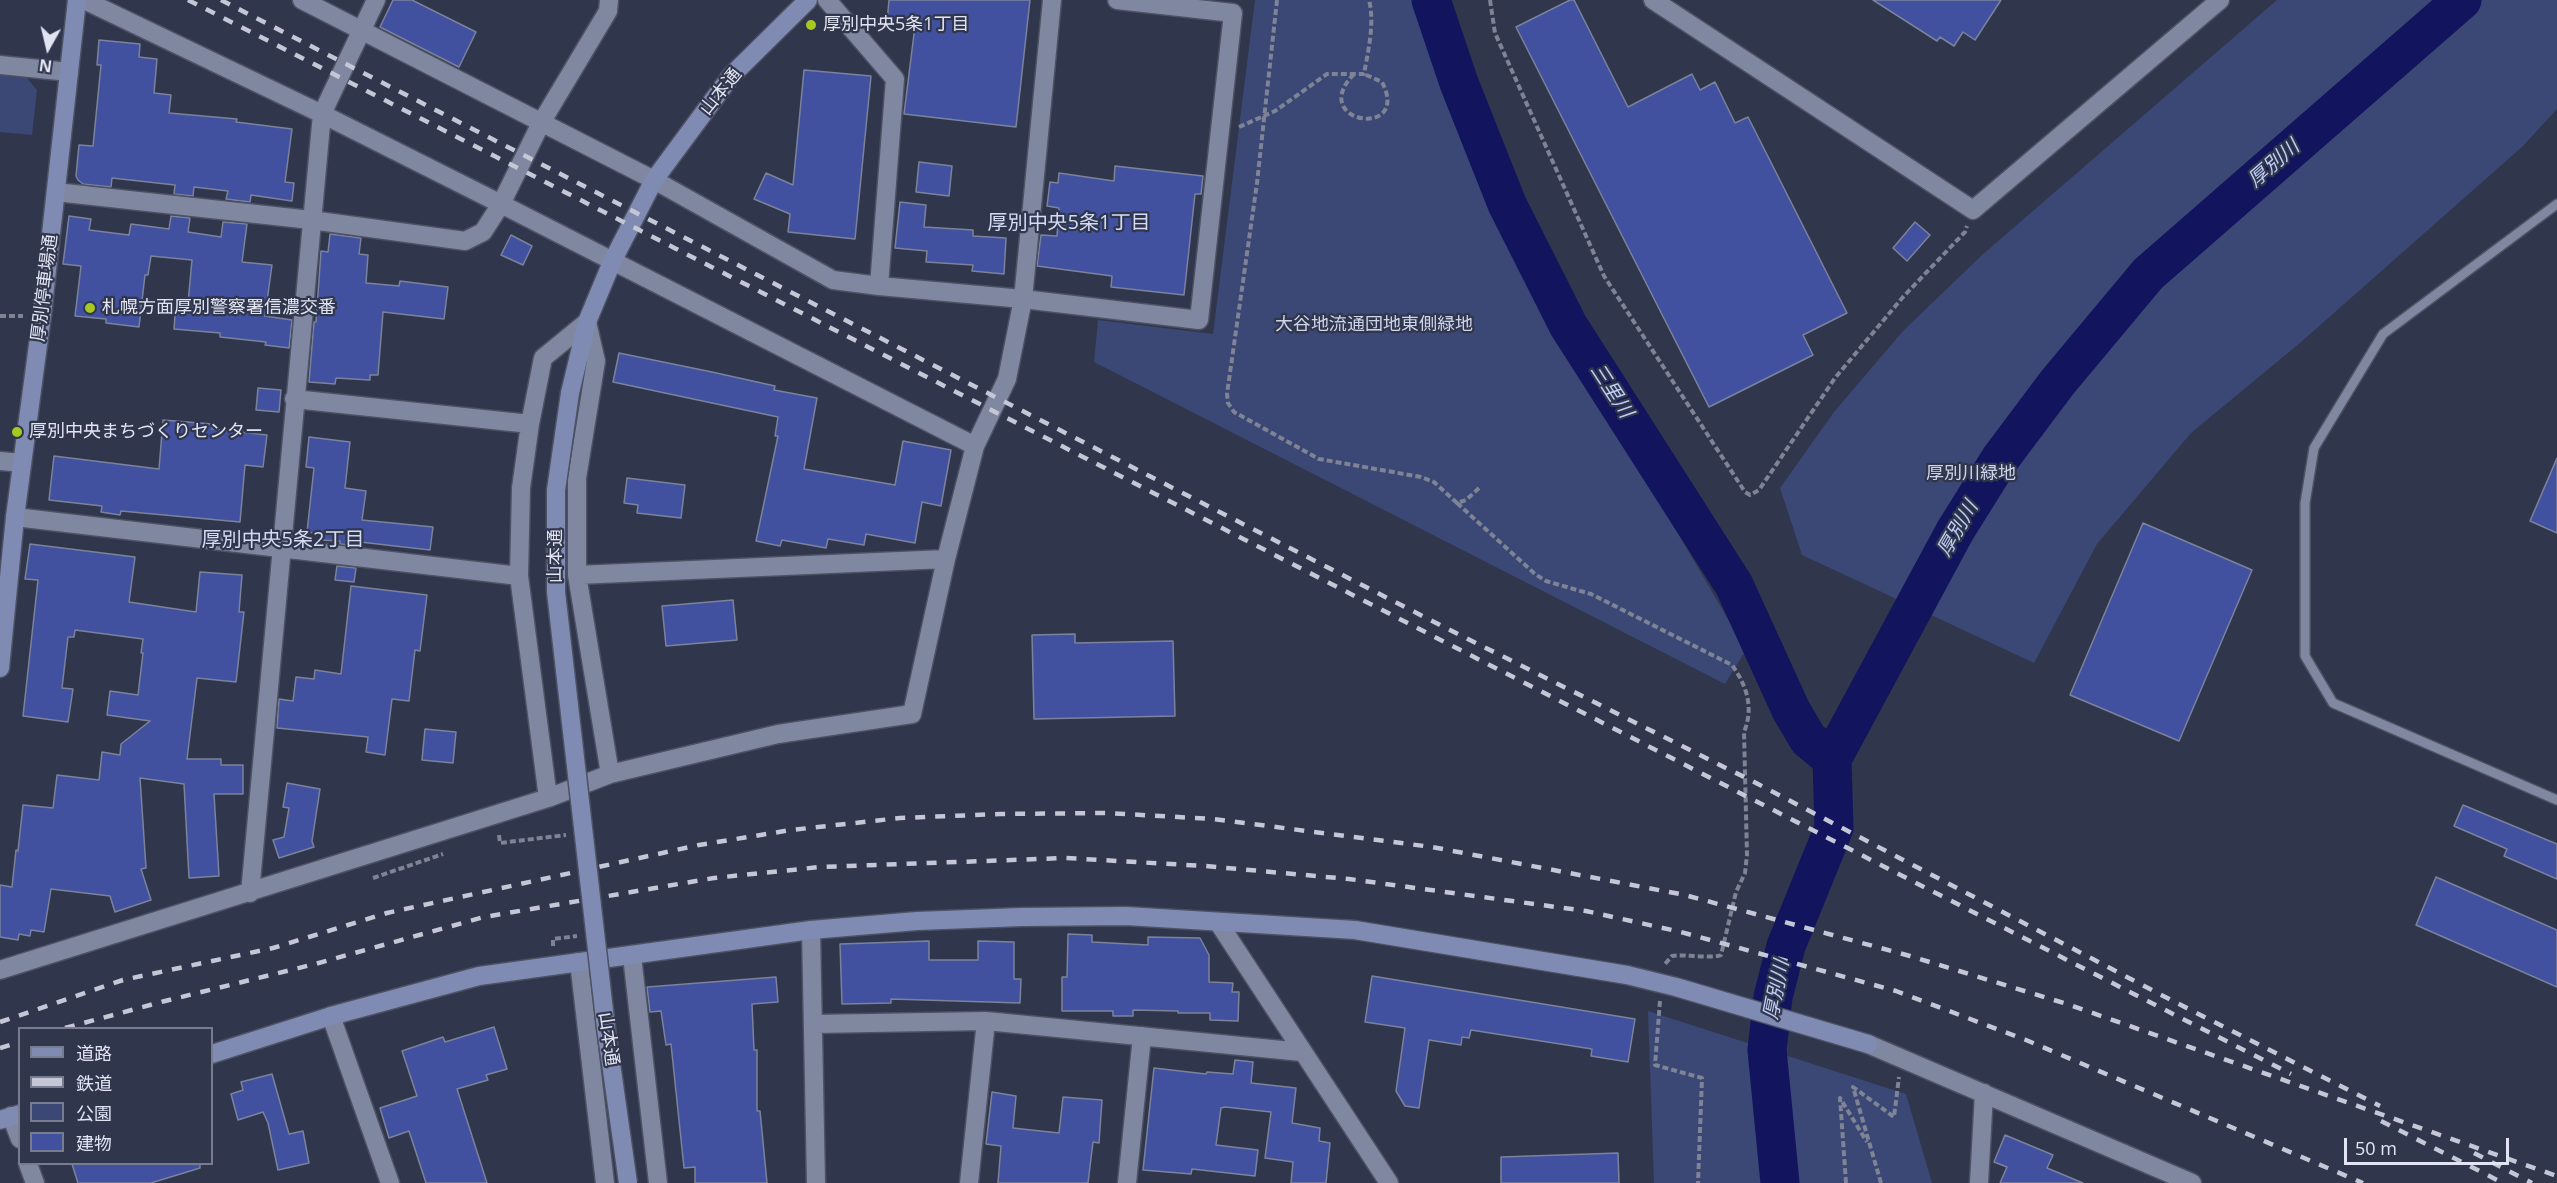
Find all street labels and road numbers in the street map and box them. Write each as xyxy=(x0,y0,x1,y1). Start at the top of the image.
street label: 山本通 xyxy=(696,64,746,120)
street label: 厚別停車場通 xyxy=(28,233,62,343)
street label: 山本通 xyxy=(545,529,567,583)
street label: 山本通 xyxy=(594,1011,622,1067)

